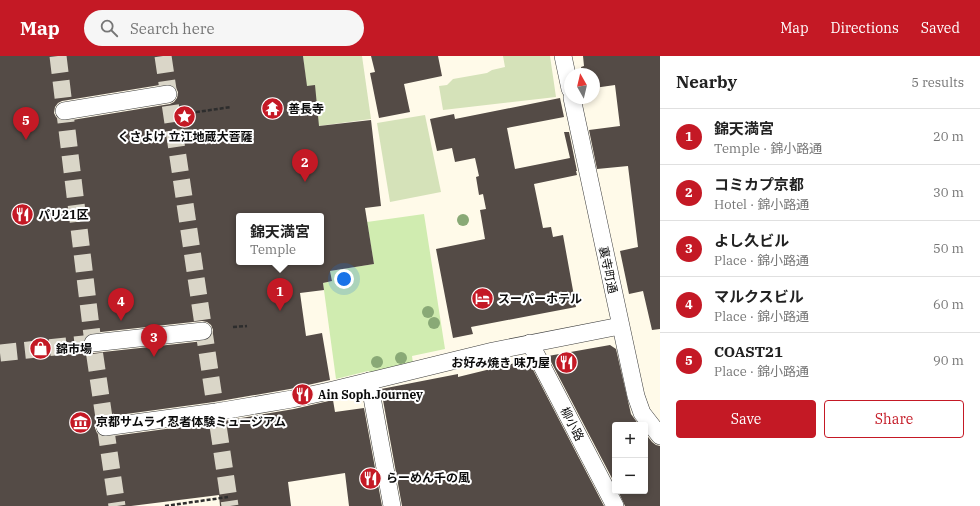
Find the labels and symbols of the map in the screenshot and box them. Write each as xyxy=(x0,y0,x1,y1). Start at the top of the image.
north arrow xyxy=(564,68,600,104)
temple icon: 善長寺 xyxy=(259,96,285,122)
place label: 善長寺 xyxy=(288,101,324,116)
place icon: くさよけ 立江地蔵大菩薩 xyxy=(172,103,198,129)
pin: 5 xyxy=(13,107,39,140)
place label: くさよけ 立江地蔵大菩薩 xyxy=(118,129,252,144)
pin: 2 xyxy=(292,149,318,182)
restaurant icon: パリ21区 xyxy=(10,202,36,228)
place label: パリ21区 xyxy=(38,207,88,222)
street label: 裏寺町通 xyxy=(596,245,621,295)
your location xyxy=(334,269,354,289)
pin: 1 xyxy=(267,278,293,311)
hotel icon: スーパーホテル xyxy=(470,286,496,312)
pin: 4 xyxy=(108,288,134,321)
place label: スーパーホテル xyxy=(498,291,582,306)
pin: 3 xyxy=(141,324,167,357)
shop icon: 錦市場 xyxy=(27,336,53,362)
place label: 錦市場 xyxy=(55,341,92,356)
restaurant icon: お好み焼き 味乃屋 xyxy=(553,350,579,376)
place label: お好み焼き 味乃屋 xyxy=(451,355,550,370)
restaurant icon: Ain Soph.Journey xyxy=(289,382,315,408)
place label: Ain Soph.Journey xyxy=(318,387,423,402)
street label: 柳小路 xyxy=(558,404,587,443)
museum icon: 京都サムライ忍者体験ミュージアム xyxy=(68,409,94,435)
place label: 京都サムライ忍者体験ミュージアム xyxy=(96,414,286,429)
restaurant icon: らーめん千の風 xyxy=(358,465,384,491)
place label: らーめん千の風 xyxy=(386,470,470,485)

